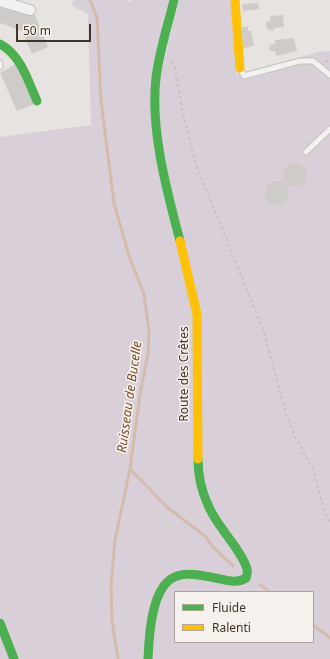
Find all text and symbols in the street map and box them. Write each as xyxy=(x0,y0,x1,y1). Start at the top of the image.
scale bar xyxy=(18,16,93,42)
text: 50 m xyxy=(23,22,51,39)
street label: Route des Crêtes xyxy=(178,326,192,422)
water label: Ruisseau de Bucelle xyxy=(114,340,146,454)
legend xyxy=(174,591,314,643)
text: Fluide xyxy=(212,599,246,616)
text: Ralenti xyxy=(212,619,251,636)

